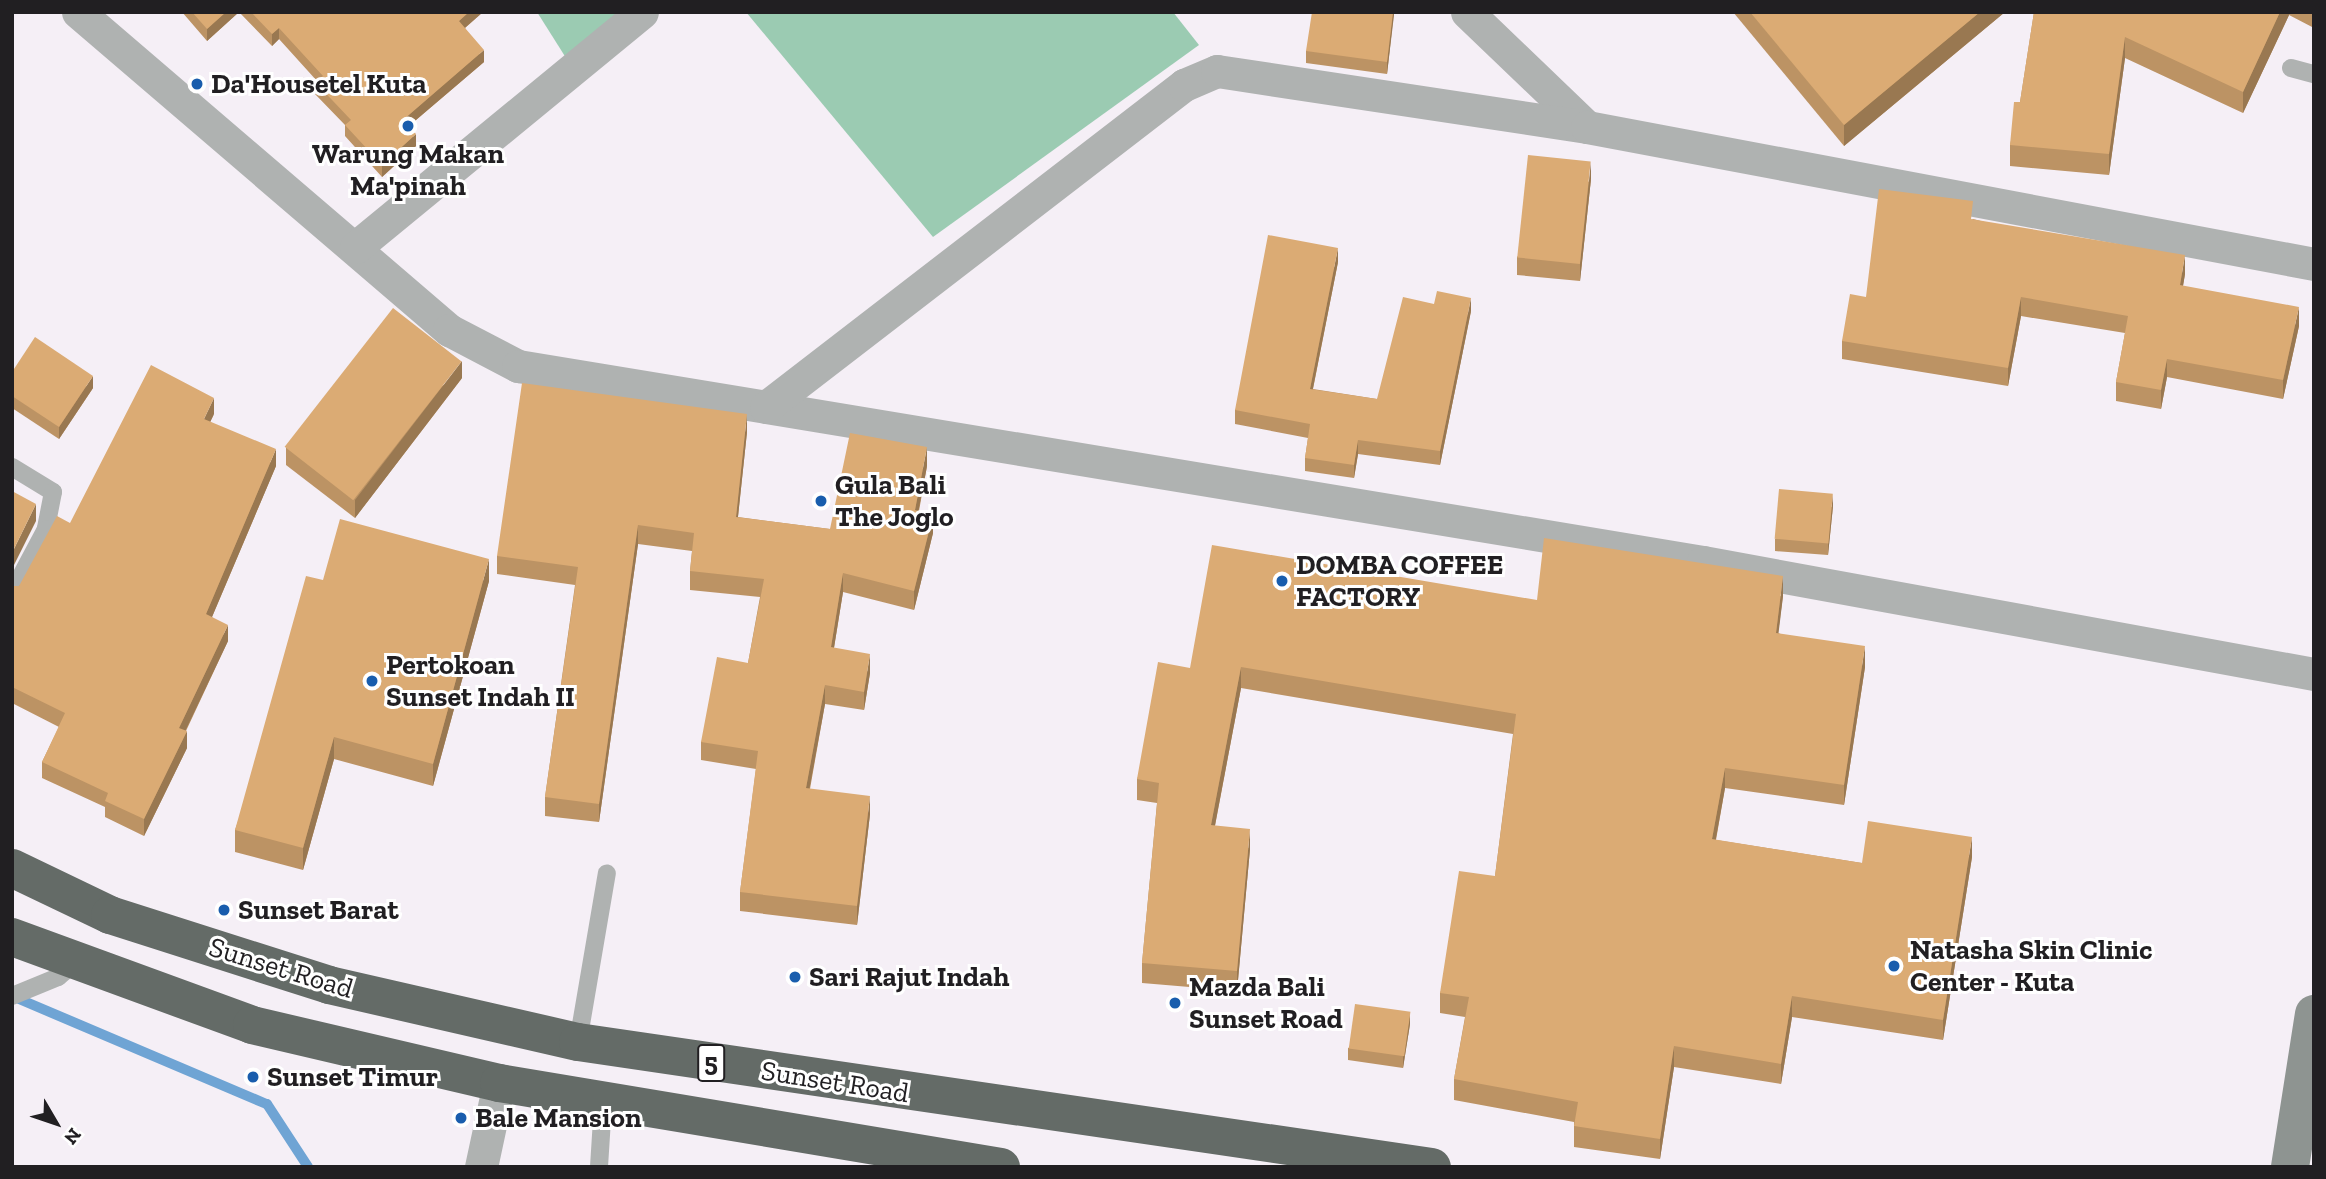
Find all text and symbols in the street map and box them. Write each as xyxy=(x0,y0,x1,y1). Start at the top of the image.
place label: Da'Housetel Kuta xyxy=(211,67,426,101)
marker: Da'Housetel Kuta xyxy=(189,76,205,92)
marker: Warung Makan Ma'pinah xyxy=(400,118,416,134)
place label: Warung Makan Ma'pinah xyxy=(312,137,504,203)
place label: Gula Bali The Joglo xyxy=(835,468,954,534)
marker: Gula Bali The Joglo xyxy=(813,493,829,509)
place label: DOMBA COFFEE FACTORY xyxy=(1296,548,1504,614)
marker: DOMBA COFFEE FACTORY xyxy=(1274,573,1290,589)
place label: Pertokoan Sunset Indah II xyxy=(386,648,575,714)
marker: Pertokoan Sunset Indah II xyxy=(364,673,380,689)
place label: Sunset Barat xyxy=(238,893,399,927)
marker: Sunset Barat xyxy=(216,902,232,918)
street label: Sunset Road xyxy=(205,930,357,1006)
place label: Natasha Skin Clinic Center - Kuta xyxy=(1910,933,2152,999)
marker: Natasha Skin Clinic Center - Kuta xyxy=(1884,956,1904,976)
place label: Sari Rajut Indah xyxy=(809,960,1010,994)
marker: Sari Rajut Indah xyxy=(787,969,803,985)
place label: Mazda Bali Sunset Road xyxy=(1189,970,1343,1036)
marker: Mazda Bali Sunset Road xyxy=(1167,995,1183,1011)
road number: 5 xyxy=(697,1040,725,1086)
street label: Sunset Road xyxy=(759,1054,911,1110)
place label: Sunset Timur xyxy=(267,1060,438,1094)
marker: Sunset Timur xyxy=(245,1069,261,1085)
north arrow xyxy=(21,1088,91,1158)
place label: Bale Mansion xyxy=(475,1101,642,1135)
marker: Bale Mansion xyxy=(453,1110,469,1126)
text: N xyxy=(59,1124,86,1149)

